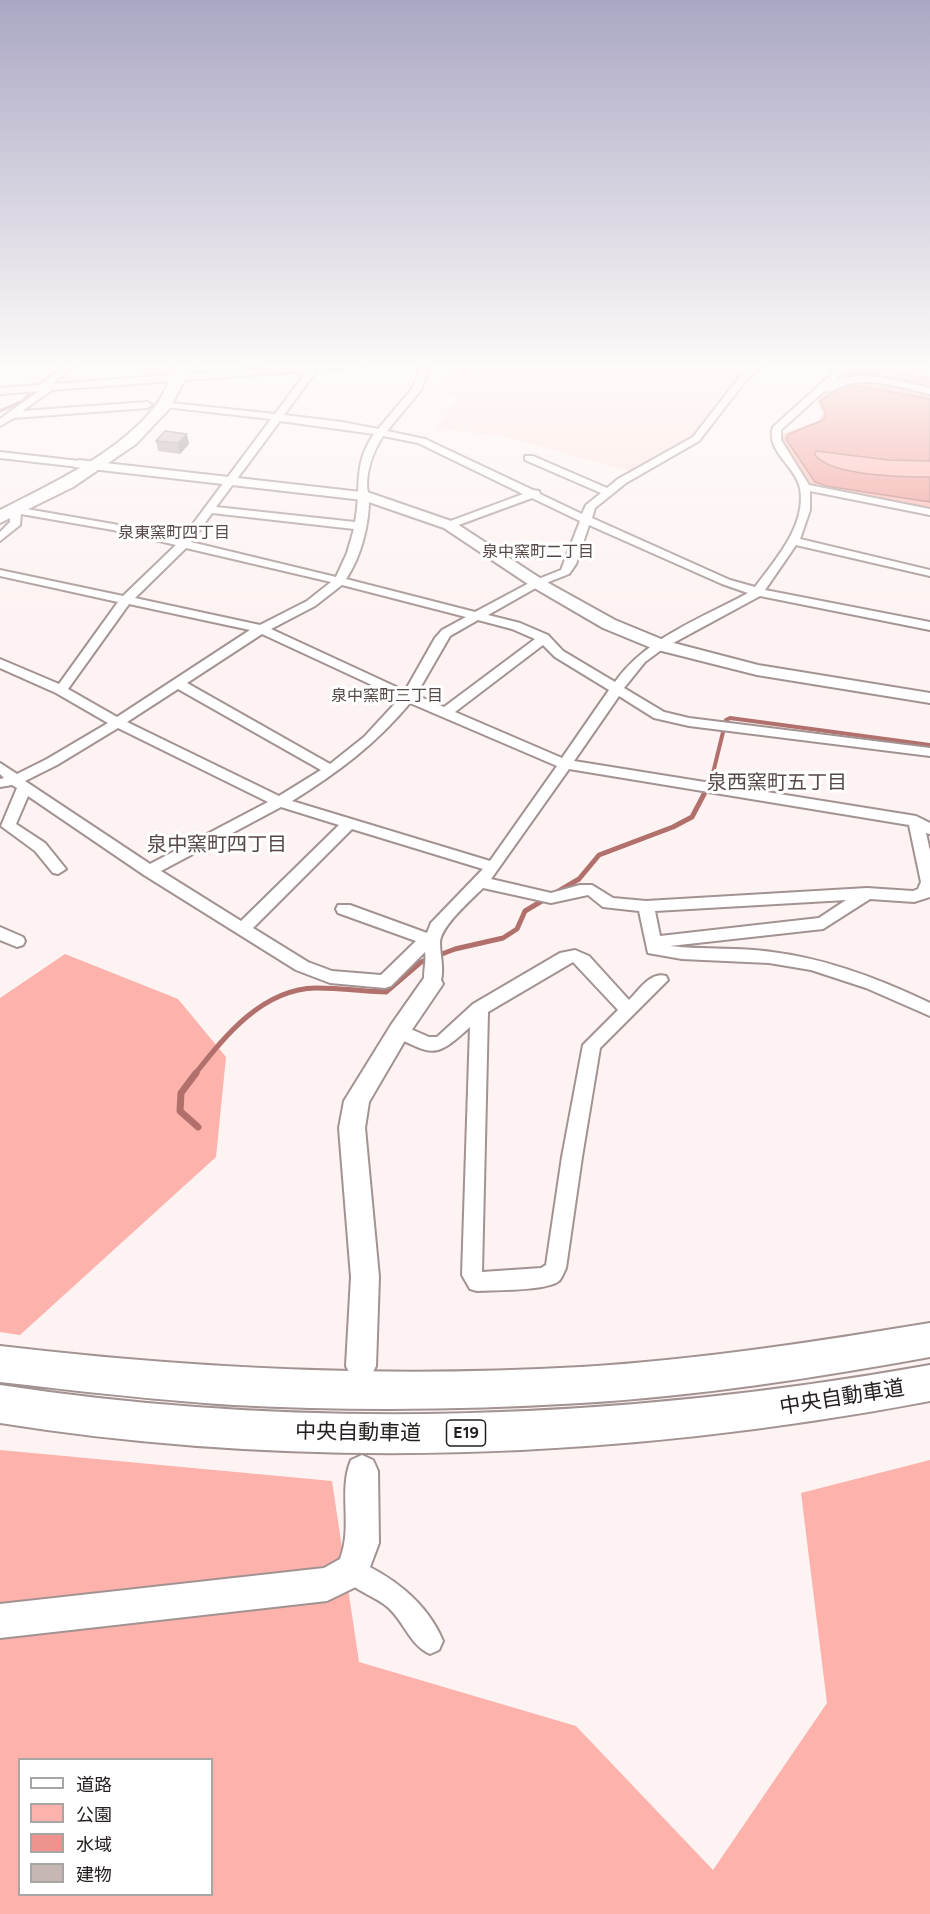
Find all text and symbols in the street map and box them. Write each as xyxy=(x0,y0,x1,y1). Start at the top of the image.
district label: 泉東窯町四丁目 xyxy=(118,523,230,543)
district label: 泉中窯町二丁目 xyxy=(482,542,594,562)
district label: 泉中窯町三丁目 xyxy=(331,686,443,706)
district label: 泉西窯町五丁目 xyxy=(707,771,847,795)
district label: 泉中窯町四丁目 xyxy=(147,833,287,857)
street label: 中央自動車道 xyxy=(778,1376,906,1420)
street label: 中央自動車道 xyxy=(295,1419,421,1447)
road number: E19 xyxy=(446,1420,486,1446)
legend xyxy=(18,1758,213,1896)
text: 道路 xyxy=(76,1774,112,1796)
text: 公園 xyxy=(76,1804,112,1826)
text: 水域 xyxy=(76,1834,112,1856)
text: 建物 xyxy=(76,1864,112,1886)

